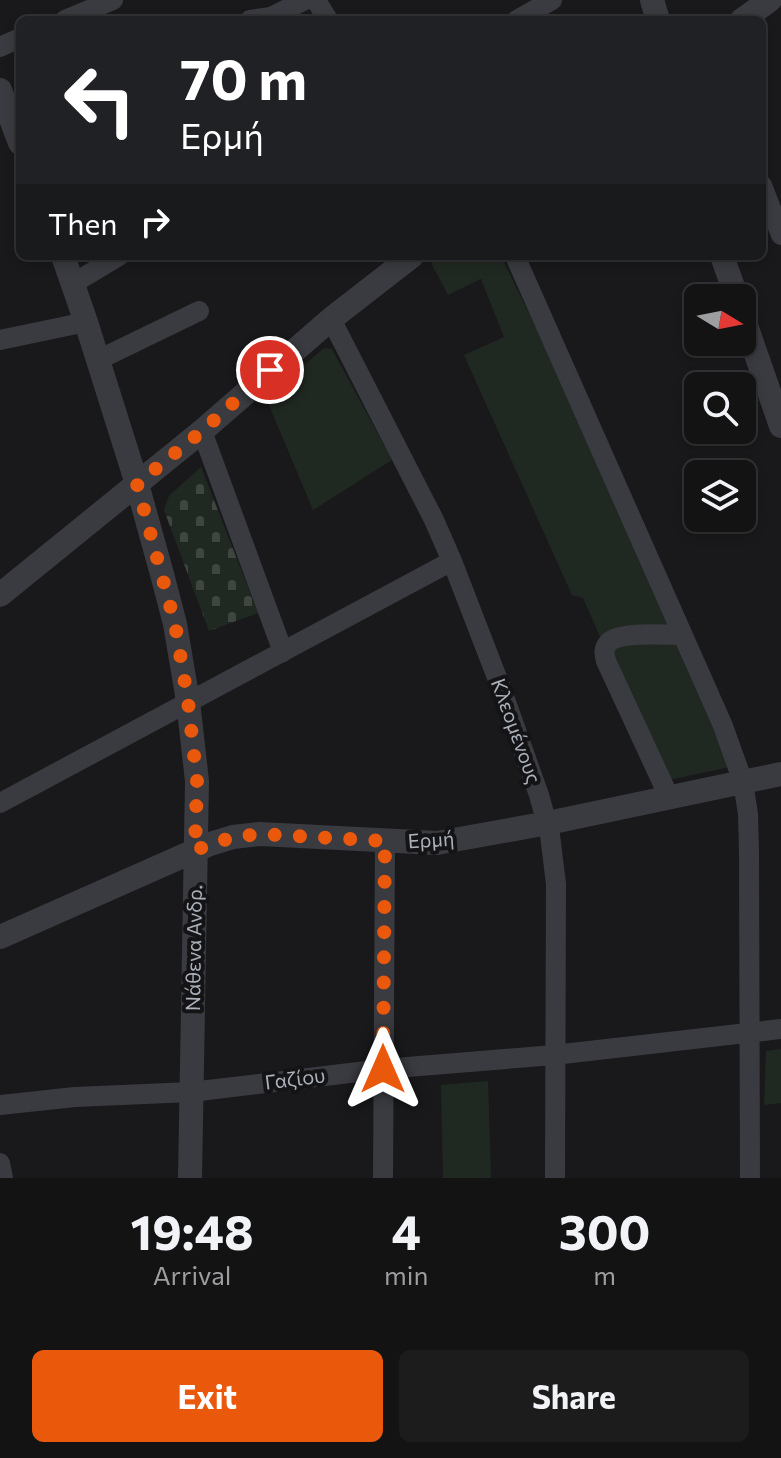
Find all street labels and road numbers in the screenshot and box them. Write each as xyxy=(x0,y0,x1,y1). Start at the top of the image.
street label: Κλεομένους xyxy=(487,675,547,786)
street label: Ερμή xyxy=(407,825,455,853)
street label: Νάθενα Ανδρ. xyxy=(180,885,206,1011)
street label: Γαζίου xyxy=(263,1062,326,1094)

